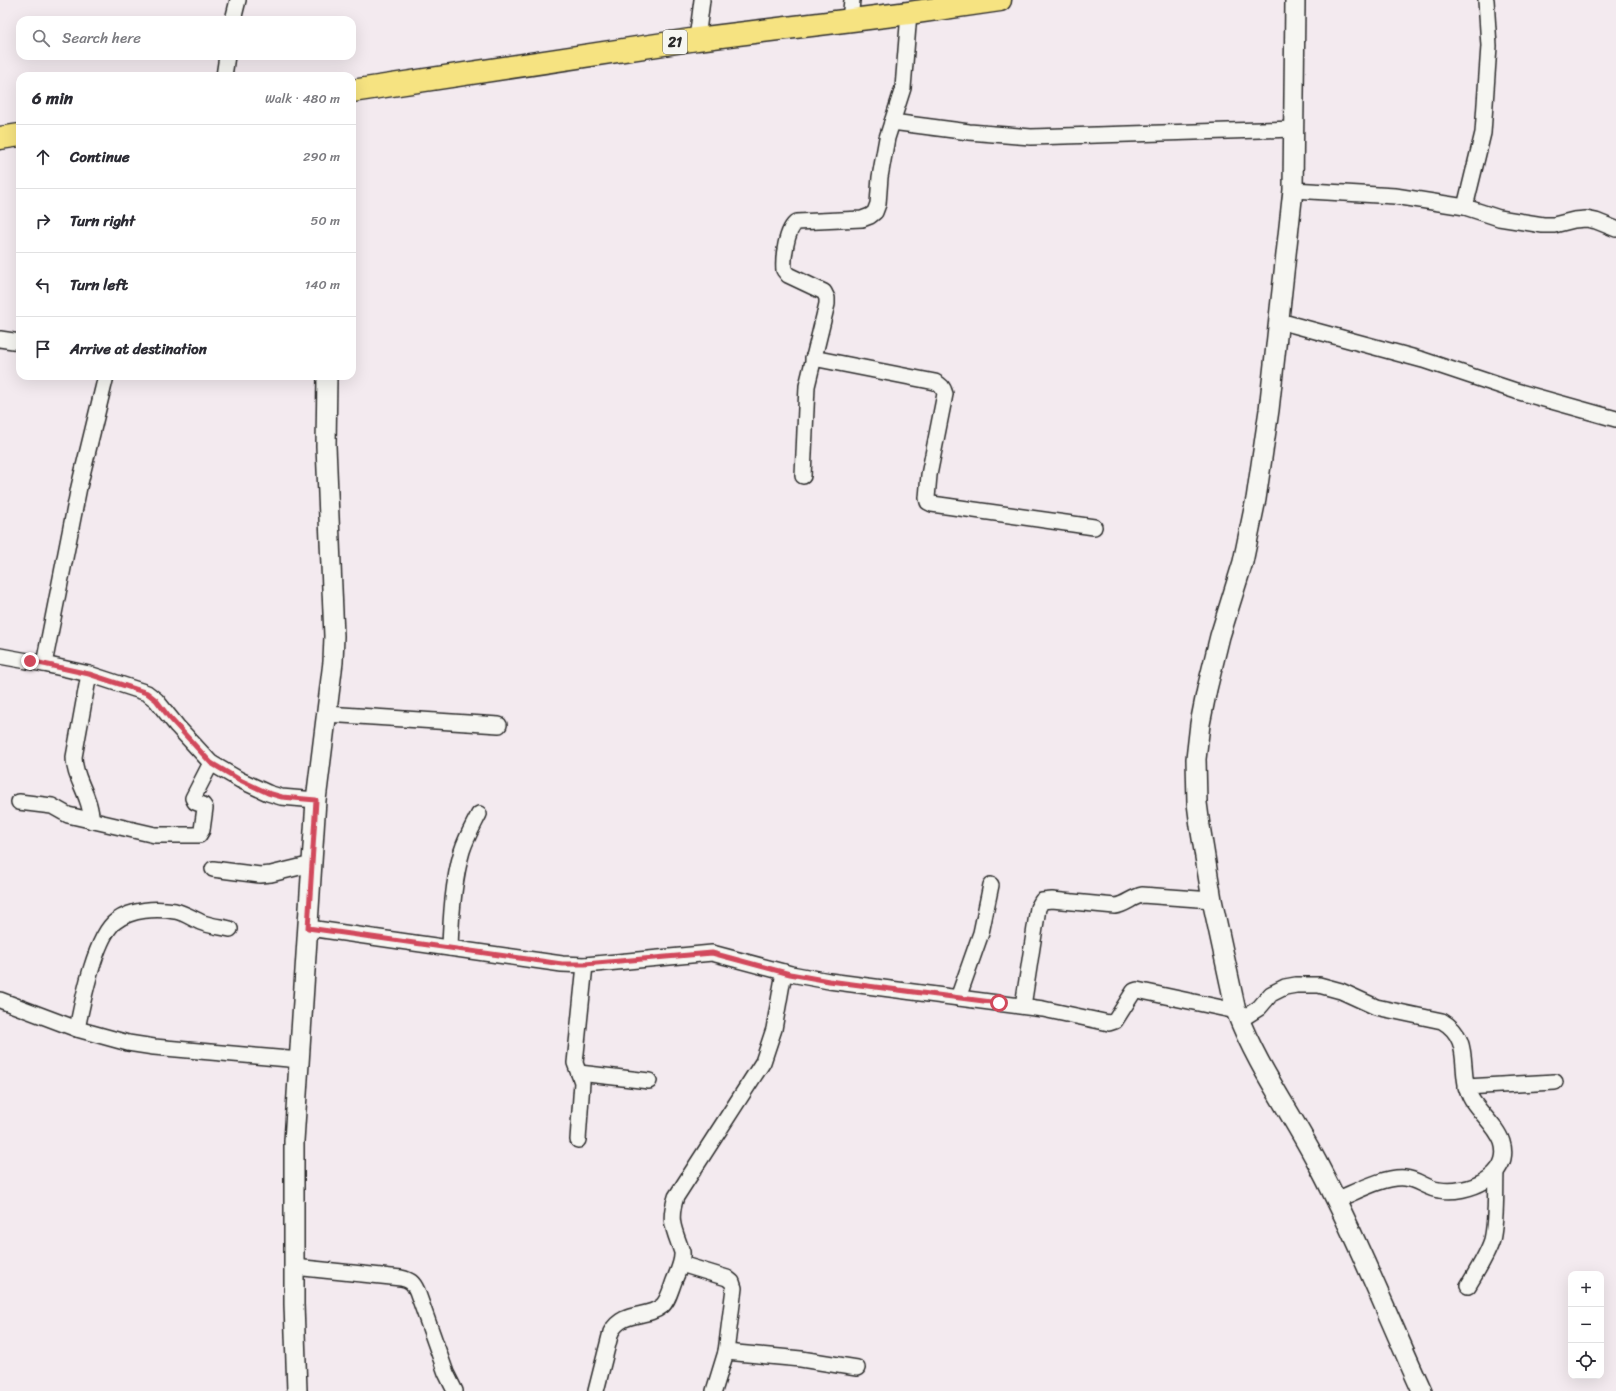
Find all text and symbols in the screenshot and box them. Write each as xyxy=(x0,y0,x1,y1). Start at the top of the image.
search box xyxy=(16,16,356,60)
text: Search here xyxy=(62,25,141,51)
icon: search xyxy=(30,27,52,49)
road number: 21 xyxy=(663,30,687,54)
text: 6 min xyxy=(32,83,73,113)
text: Walk · 480 m xyxy=(265,87,340,110)
text: Continue xyxy=(70,144,130,170)
text: 290 m xyxy=(303,145,340,168)
icon: ahead xyxy=(32,146,54,168)
text: Turn right xyxy=(70,208,135,234)
text: 50 m xyxy=(310,209,340,232)
icon: right xyxy=(32,210,54,232)
text: Turn left xyxy=(70,272,128,298)
text: 140 m xyxy=(305,273,340,296)
icon: left xyxy=(32,274,54,296)
text: Arrive at destination xyxy=(70,336,207,362)
icon: arrive xyxy=(32,338,54,360)
route end xyxy=(21,652,39,670)
route start xyxy=(990,994,1008,1012)
map controls xyxy=(1568,1271,1604,1379)
button: + xyxy=(1568,1271,1604,1307)
button: − xyxy=(1568,1307,1604,1343)
button: locate xyxy=(1568,1343,1604,1379)

